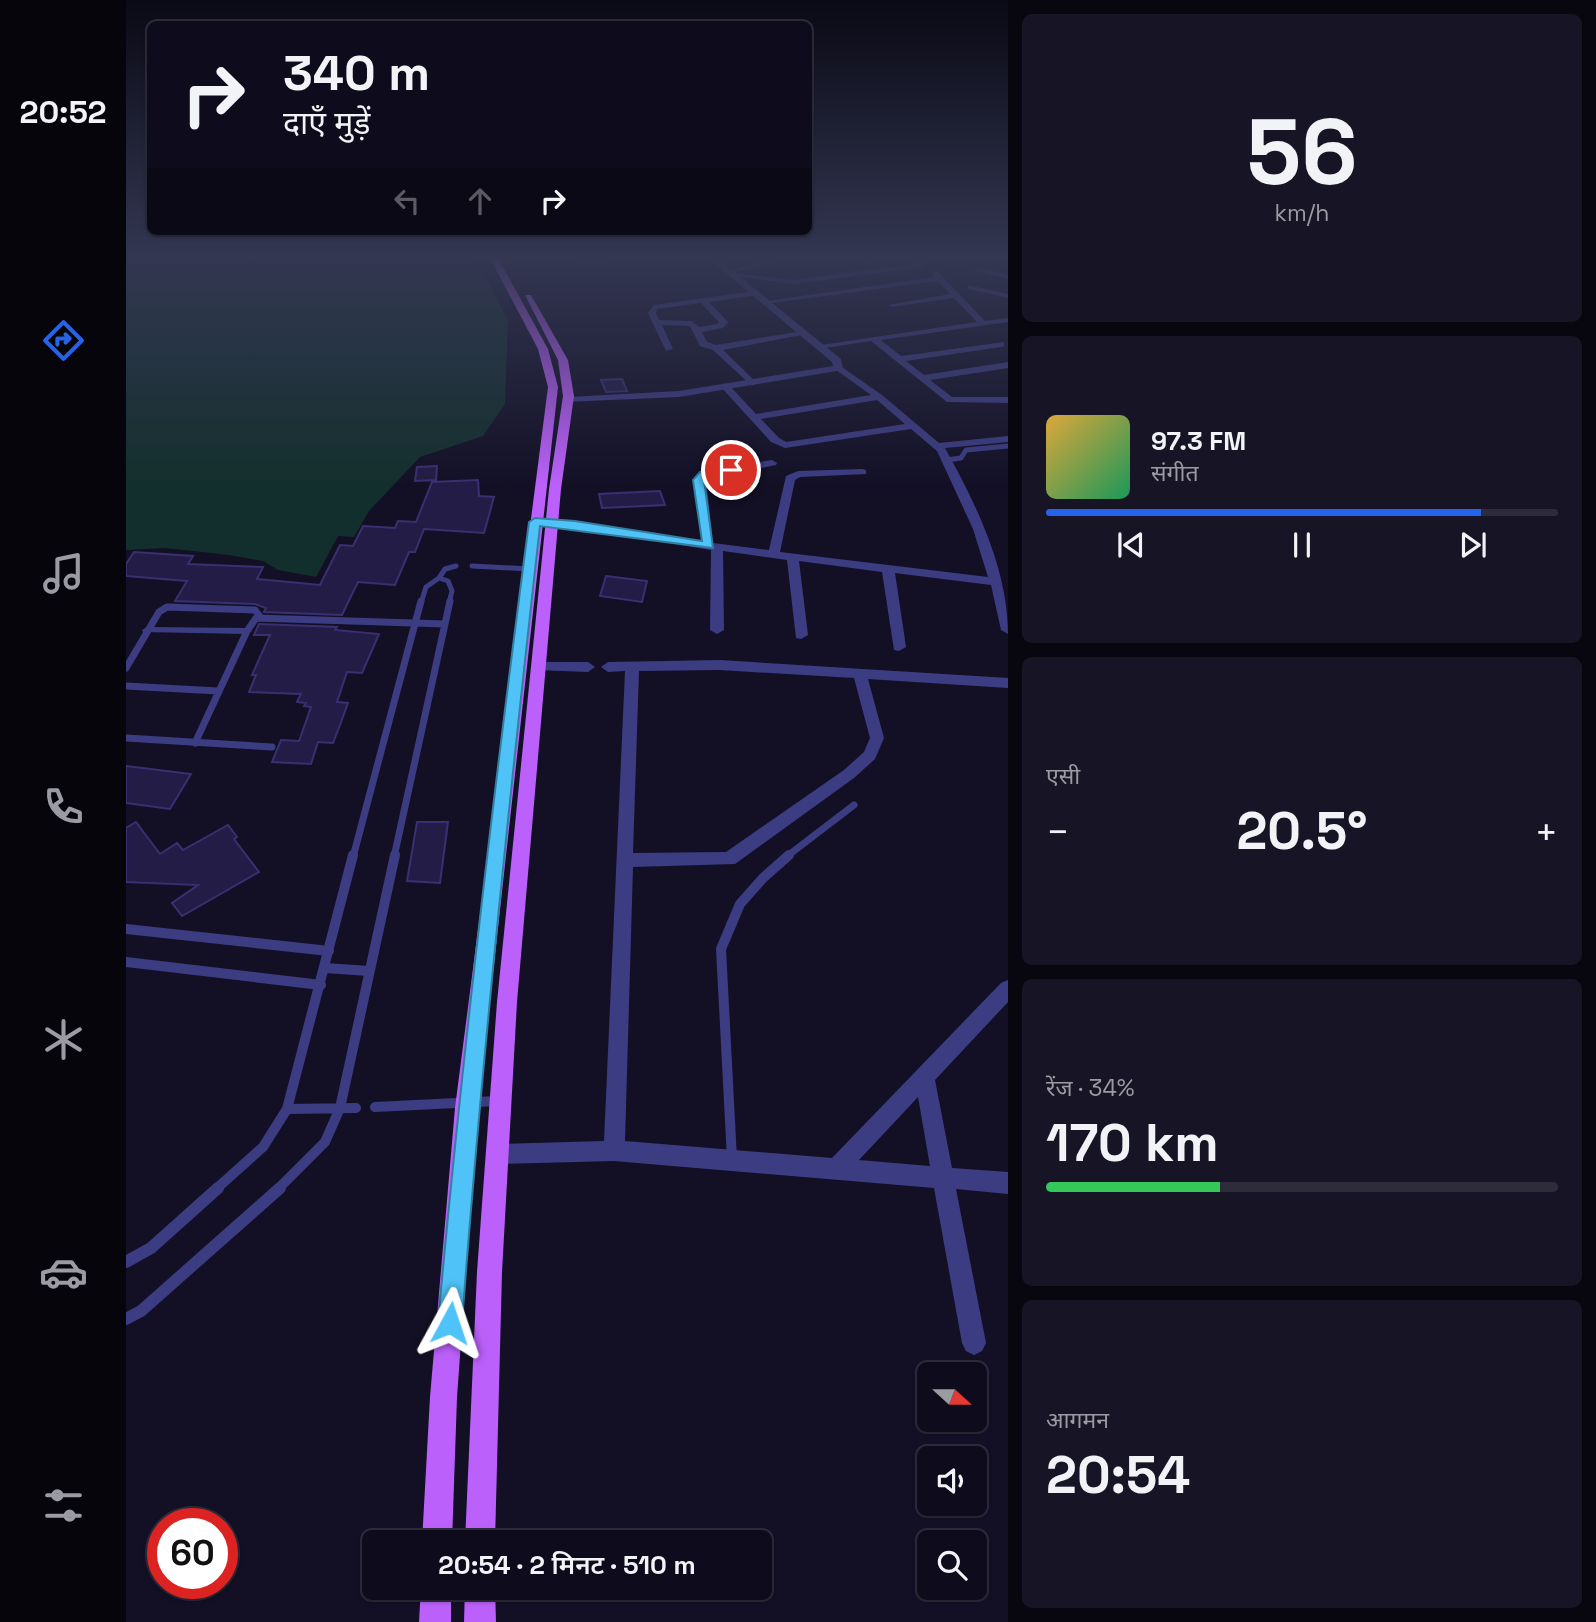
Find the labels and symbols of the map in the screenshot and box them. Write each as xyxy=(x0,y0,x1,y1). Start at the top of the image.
pin xyxy=(701,440,761,500)
position arrow xyxy=(413,1286,487,1360)
north arrow xyxy=(917,1362,987,1432)
speed limit sign: 60 xyxy=(147,1508,238,1599)

